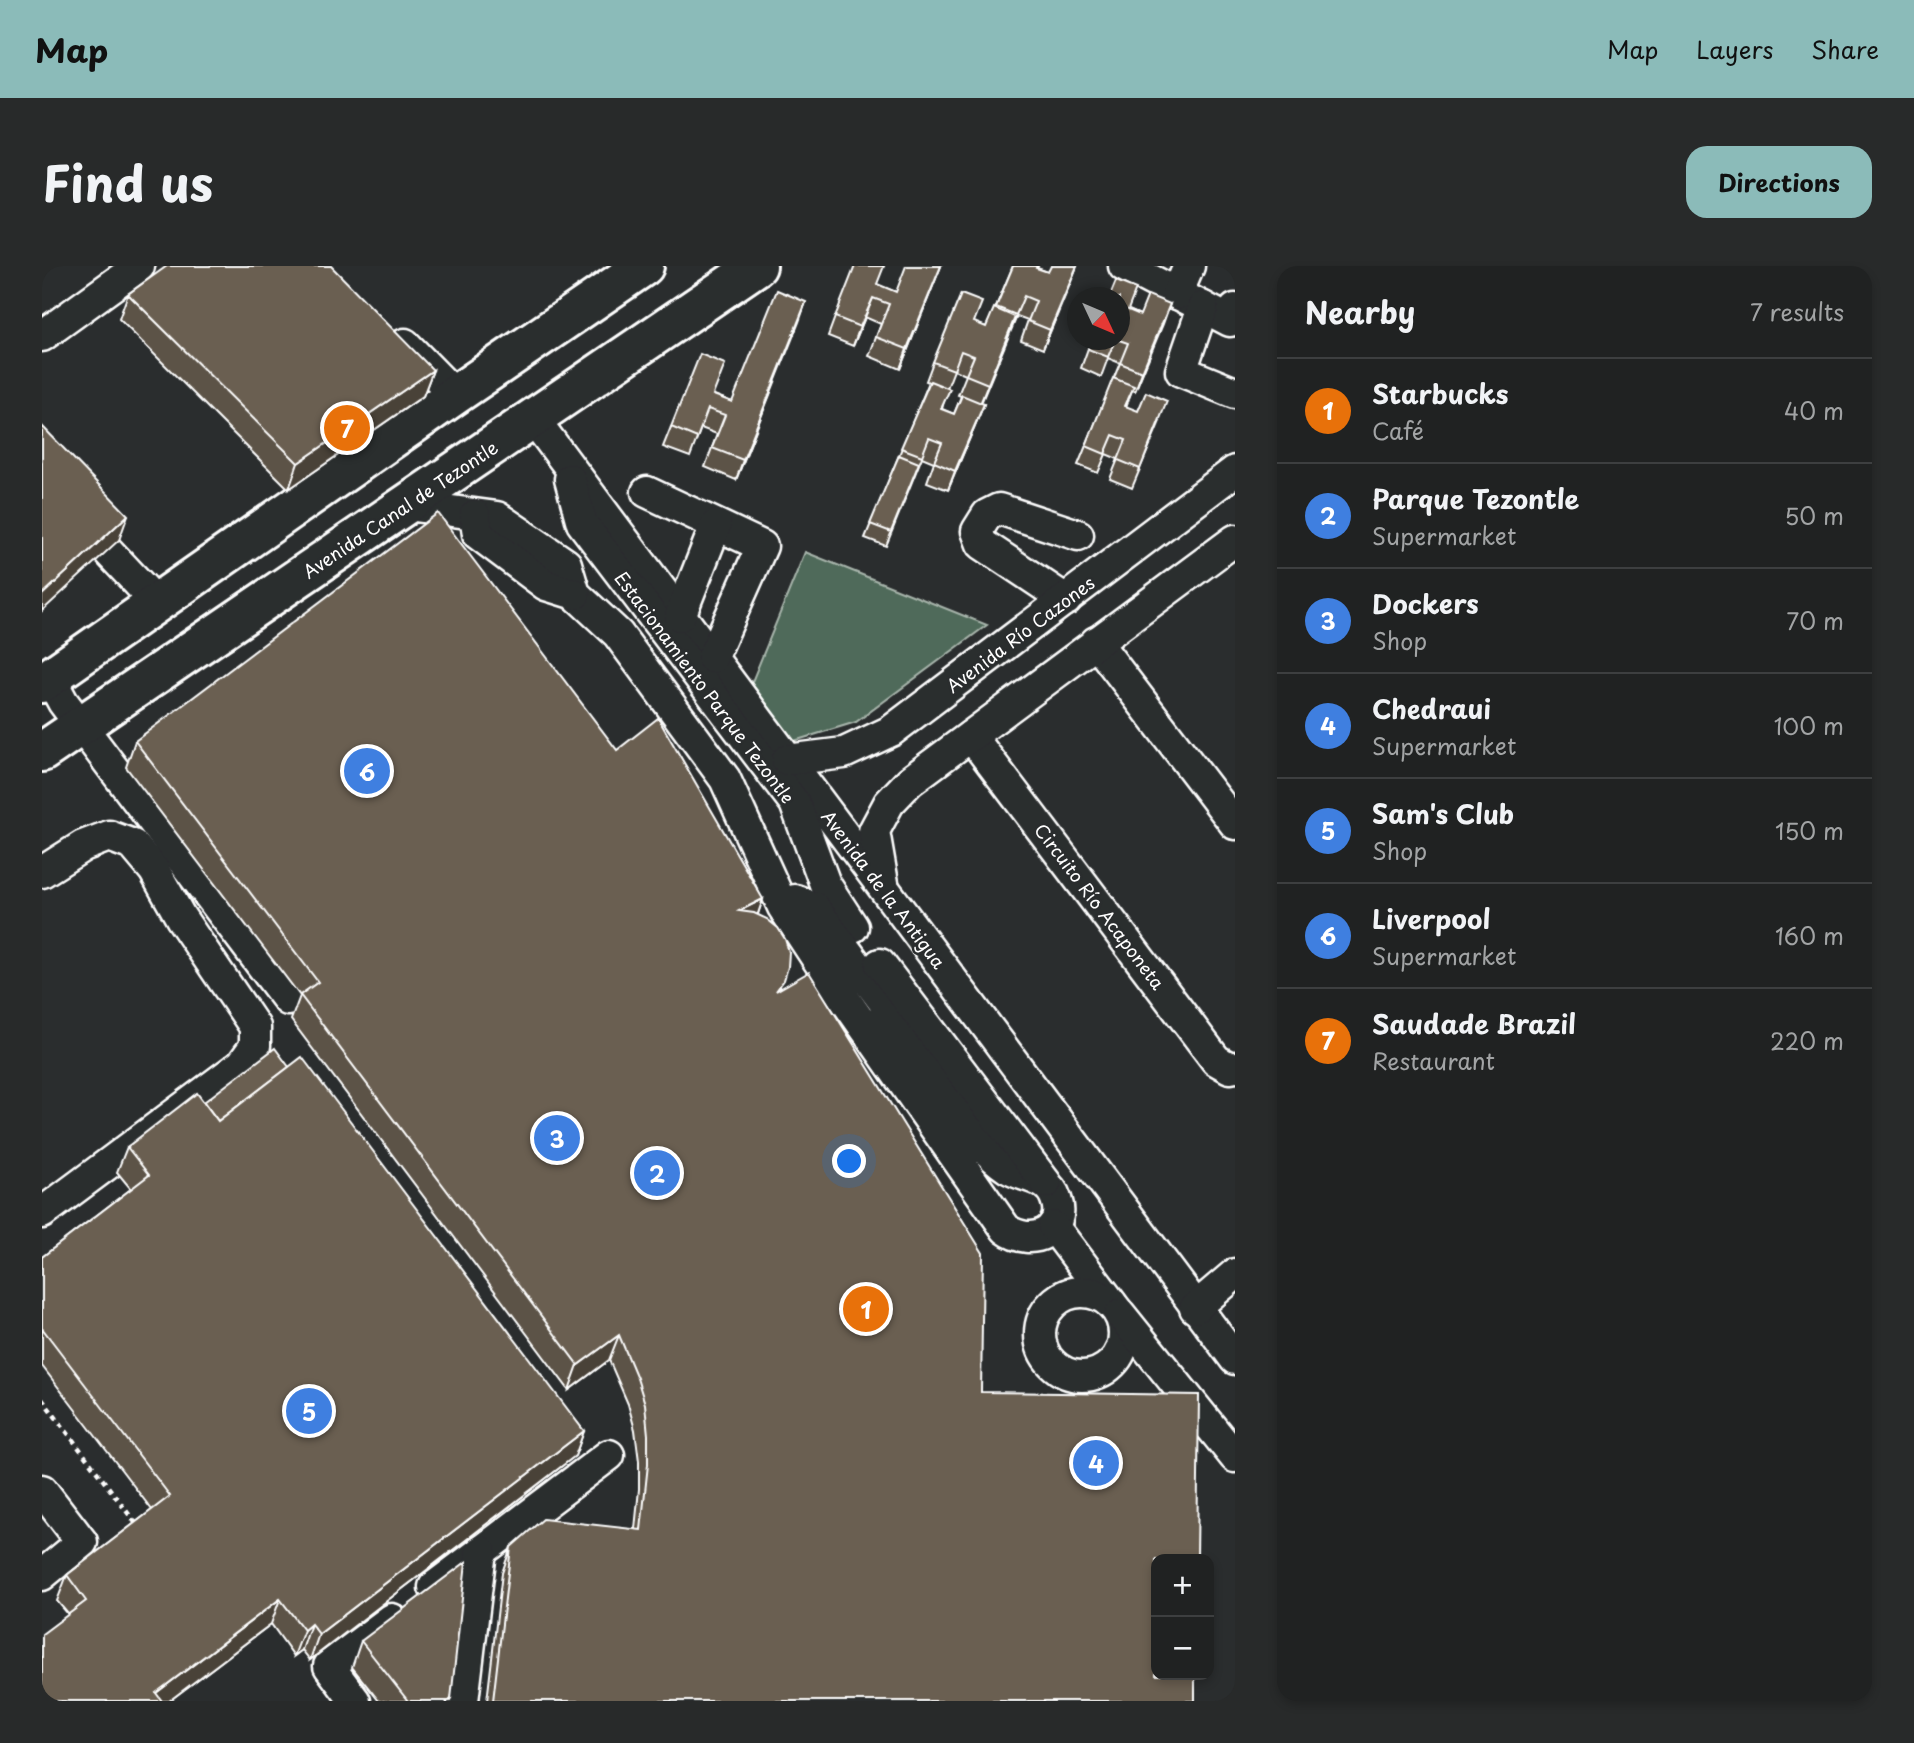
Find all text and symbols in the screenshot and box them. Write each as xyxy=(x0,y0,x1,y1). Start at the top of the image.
text: Map xyxy=(35,24,108,74)
text: Map xyxy=(1607,31,1658,67)
text: Layers xyxy=(1696,31,1773,67)
text: Share xyxy=(1811,31,1879,67)
text: Find us xyxy=(42,145,213,219)
button: Directions xyxy=(1686,146,1872,218)
north arrow xyxy=(1067,287,1130,350)
text: Nearby xyxy=(1305,289,1415,334)
text: 7 results xyxy=(1750,294,1844,329)
text: Starbucks xyxy=(1372,374,1508,413)
text: 1 xyxy=(1323,393,1334,428)
text: 40 m xyxy=(1784,393,1844,428)
pin: 7 xyxy=(324,402,370,454)
text: Café xyxy=(1372,413,1424,448)
street label: Avenida Canal de Tezontle xyxy=(297,433,503,585)
text: Parque Tezontle xyxy=(1372,479,1579,518)
text: 2 xyxy=(1320,498,1336,533)
text: 50 m xyxy=(1784,498,1844,533)
text: Supermarket xyxy=(1372,518,1516,553)
street label: Estacionamiento Parque Tezontle xyxy=(609,565,801,809)
street label: Avenida Río Cazones xyxy=(940,569,1100,699)
text: Dockers xyxy=(1372,584,1479,623)
text: 3 xyxy=(1320,603,1336,638)
text: 70 m xyxy=(1786,603,1844,638)
text: Shop xyxy=(1372,623,1427,658)
text: Chedraui xyxy=(1372,689,1491,728)
text: 4 xyxy=(1320,708,1336,743)
text: 100 m xyxy=(1774,708,1844,743)
text: Supermarket xyxy=(1372,728,1516,763)
pin: 6 xyxy=(344,745,390,797)
text: Sam's Club xyxy=(1372,794,1514,833)
street label: Avenida de la Antigua xyxy=(815,804,953,974)
text: 5 xyxy=(1321,813,1335,848)
text: 150 m xyxy=(1775,813,1844,848)
street label: Circuito Río Acaponeta xyxy=(1029,817,1172,995)
text: Shop xyxy=(1372,833,1427,868)
text: Liverpool xyxy=(1372,899,1490,938)
text: 6 xyxy=(1320,918,1336,953)
text: 160 m xyxy=(1775,918,1844,953)
text: Supermarket xyxy=(1372,938,1516,973)
text: Saudade Brazil xyxy=(1372,1004,1576,1043)
text: 7 xyxy=(1321,1023,1335,1058)
text: 220 m xyxy=(1770,1023,1844,1058)
text: Restaurant xyxy=(1372,1043,1495,1078)
pin: 3 xyxy=(534,1112,580,1164)
your location xyxy=(832,1144,866,1178)
pin: 2 xyxy=(634,1147,680,1199)
pin: 1 xyxy=(843,1283,889,1335)
pin: 5 xyxy=(286,1385,332,1437)
pin: 4 xyxy=(1073,1437,1119,1489)
map controls xyxy=(1151,1554,1214,1680)
button: + xyxy=(1151,1554,1214,1617)
button: − xyxy=(1151,1617,1214,1680)

